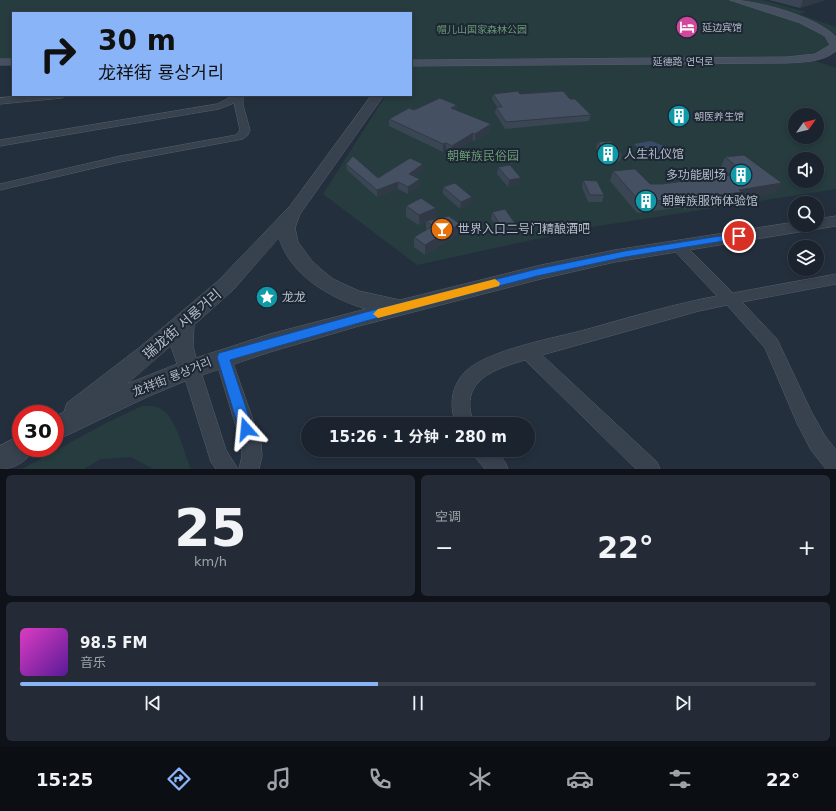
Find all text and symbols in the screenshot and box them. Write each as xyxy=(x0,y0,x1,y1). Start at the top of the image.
hotel icon: 延边宾馆 xyxy=(674,14,700,40)
place label: 延边宾馆 xyxy=(702,22,742,33)
text: 30 m xyxy=(98,24,176,57)
park label: 帽儿山国家森林公园 xyxy=(437,24,527,35)
icon: right xyxy=(32,28,84,80)
street label: 延德路 연덕로 xyxy=(653,56,713,67)
text: 龙祥街 룡상거리 xyxy=(98,62,224,83)
building icon: 朝医养生馆 xyxy=(666,103,692,129)
north arrow xyxy=(788,108,824,144)
map controls xyxy=(788,108,824,276)
place label: 朝医养生馆 xyxy=(694,111,744,122)
building icon: 人生礼仪馆 xyxy=(595,141,621,167)
place label: 人生礼仪馆 xyxy=(624,147,684,161)
park label: 朝鲜族民俗园 xyxy=(447,149,519,163)
button: sound xyxy=(788,152,824,188)
building icon: 多功能剧场 xyxy=(728,162,754,188)
place label: 多功能剧场 xyxy=(666,168,726,182)
building icon: 朝鲜族服饰体验馆 xyxy=(633,188,659,214)
place label: 朝鲜族服饰体验馆 xyxy=(662,194,758,208)
button: search xyxy=(788,196,824,232)
bar icon: 世界入口二号门精酿酒吧 xyxy=(429,216,455,242)
pin xyxy=(722,219,756,253)
place label: 世界入口二号门精酿酒吧 xyxy=(458,222,590,236)
icon: arrive xyxy=(728,225,750,247)
button: layers xyxy=(788,240,824,276)
place icon: 龙龙 xyxy=(254,284,280,310)
street label: 瑞龙街 서룡거리 xyxy=(140,286,224,362)
place label: 龙龙 xyxy=(282,290,306,304)
street label: 龙祥街 룡상거리 xyxy=(130,355,214,399)
speed limit sign: 30 xyxy=(12,405,64,457)
position arrow xyxy=(225,408,267,450)
text: 15:26 · 1 分钟 · 280 m xyxy=(329,428,507,446)
text: 25 xyxy=(174,498,247,558)
text: 空调 xyxy=(435,509,461,524)
text: 22° xyxy=(597,530,654,565)
text: − xyxy=(435,535,453,560)
text: + xyxy=(798,535,816,560)
text: km/h xyxy=(194,554,227,569)
text: 98.5 FM xyxy=(80,634,147,652)
text: 音乐 xyxy=(80,655,106,670)
icon: previous xyxy=(142,692,164,714)
icon: pause xyxy=(407,692,429,714)
icon: next xyxy=(672,692,694,714)
icon: directions xyxy=(165,765,193,793)
icon: music xyxy=(265,765,293,793)
icon: phone xyxy=(366,765,394,793)
icon: climate xyxy=(466,765,494,793)
icon: car xyxy=(566,765,594,793)
icon: filters xyxy=(666,765,694,793)
text: 15:25 xyxy=(36,769,93,790)
text: 22° xyxy=(766,769,800,790)

